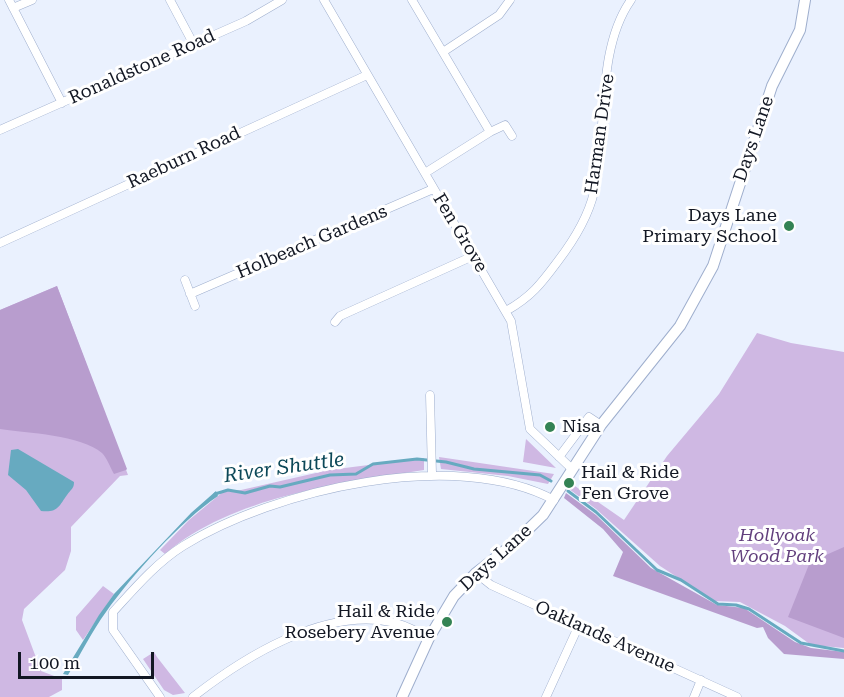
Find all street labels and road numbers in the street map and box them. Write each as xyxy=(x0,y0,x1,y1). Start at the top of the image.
street label: Ronaldstone Road xyxy=(65,25,219,109)
street label: Harman Drive xyxy=(581,72,619,196)
street label: Days Lane xyxy=(729,93,779,185)
street label: Raeburn Road xyxy=(124,122,244,194)
street label: Fen Grove xyxy=(428,190,492,276)
street label: Holbeach Gardens xyxy=(233,201,391,283)
street label: Days Lane xyxy=(456,520,536,596)
street label: Oaklands Avenue xyxy=(532,596,678,678)

